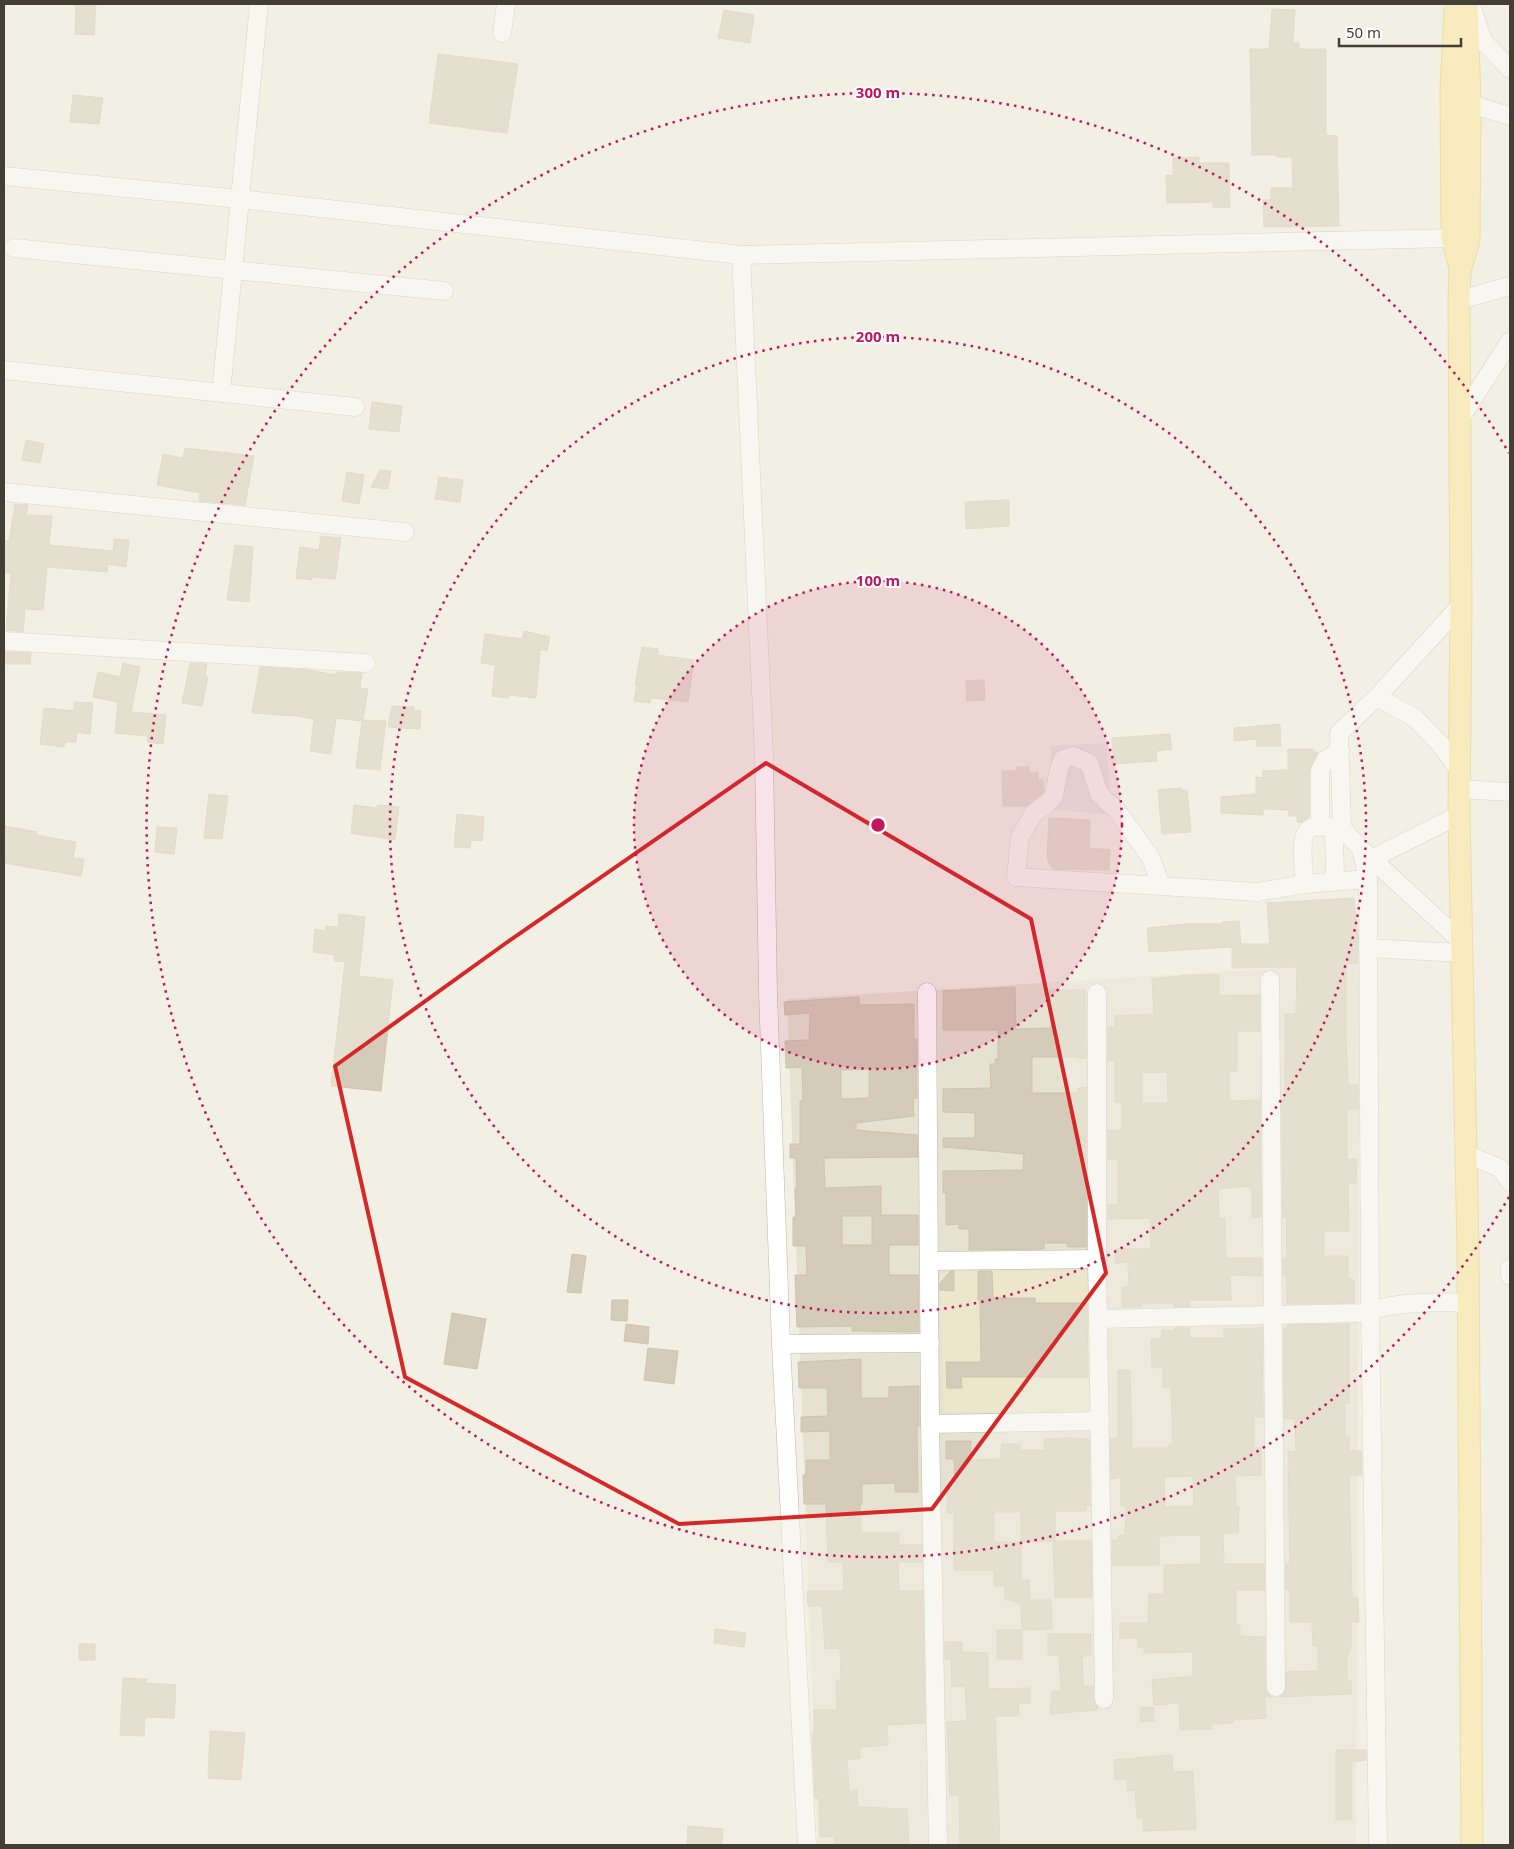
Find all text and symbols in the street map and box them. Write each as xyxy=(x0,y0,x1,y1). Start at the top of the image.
scale bar xyxy=(1339,15,1462,47)
text: 50 m xyxy=(1346,22,1381,42)
text: 300 m xyxy=(856,82,900,102)
text: 200 m xyxy=(856,326,900,346)
text: 100 m xyxy=(856,570,900,590)
centre of rings xyxy=(869,816,887,834)

